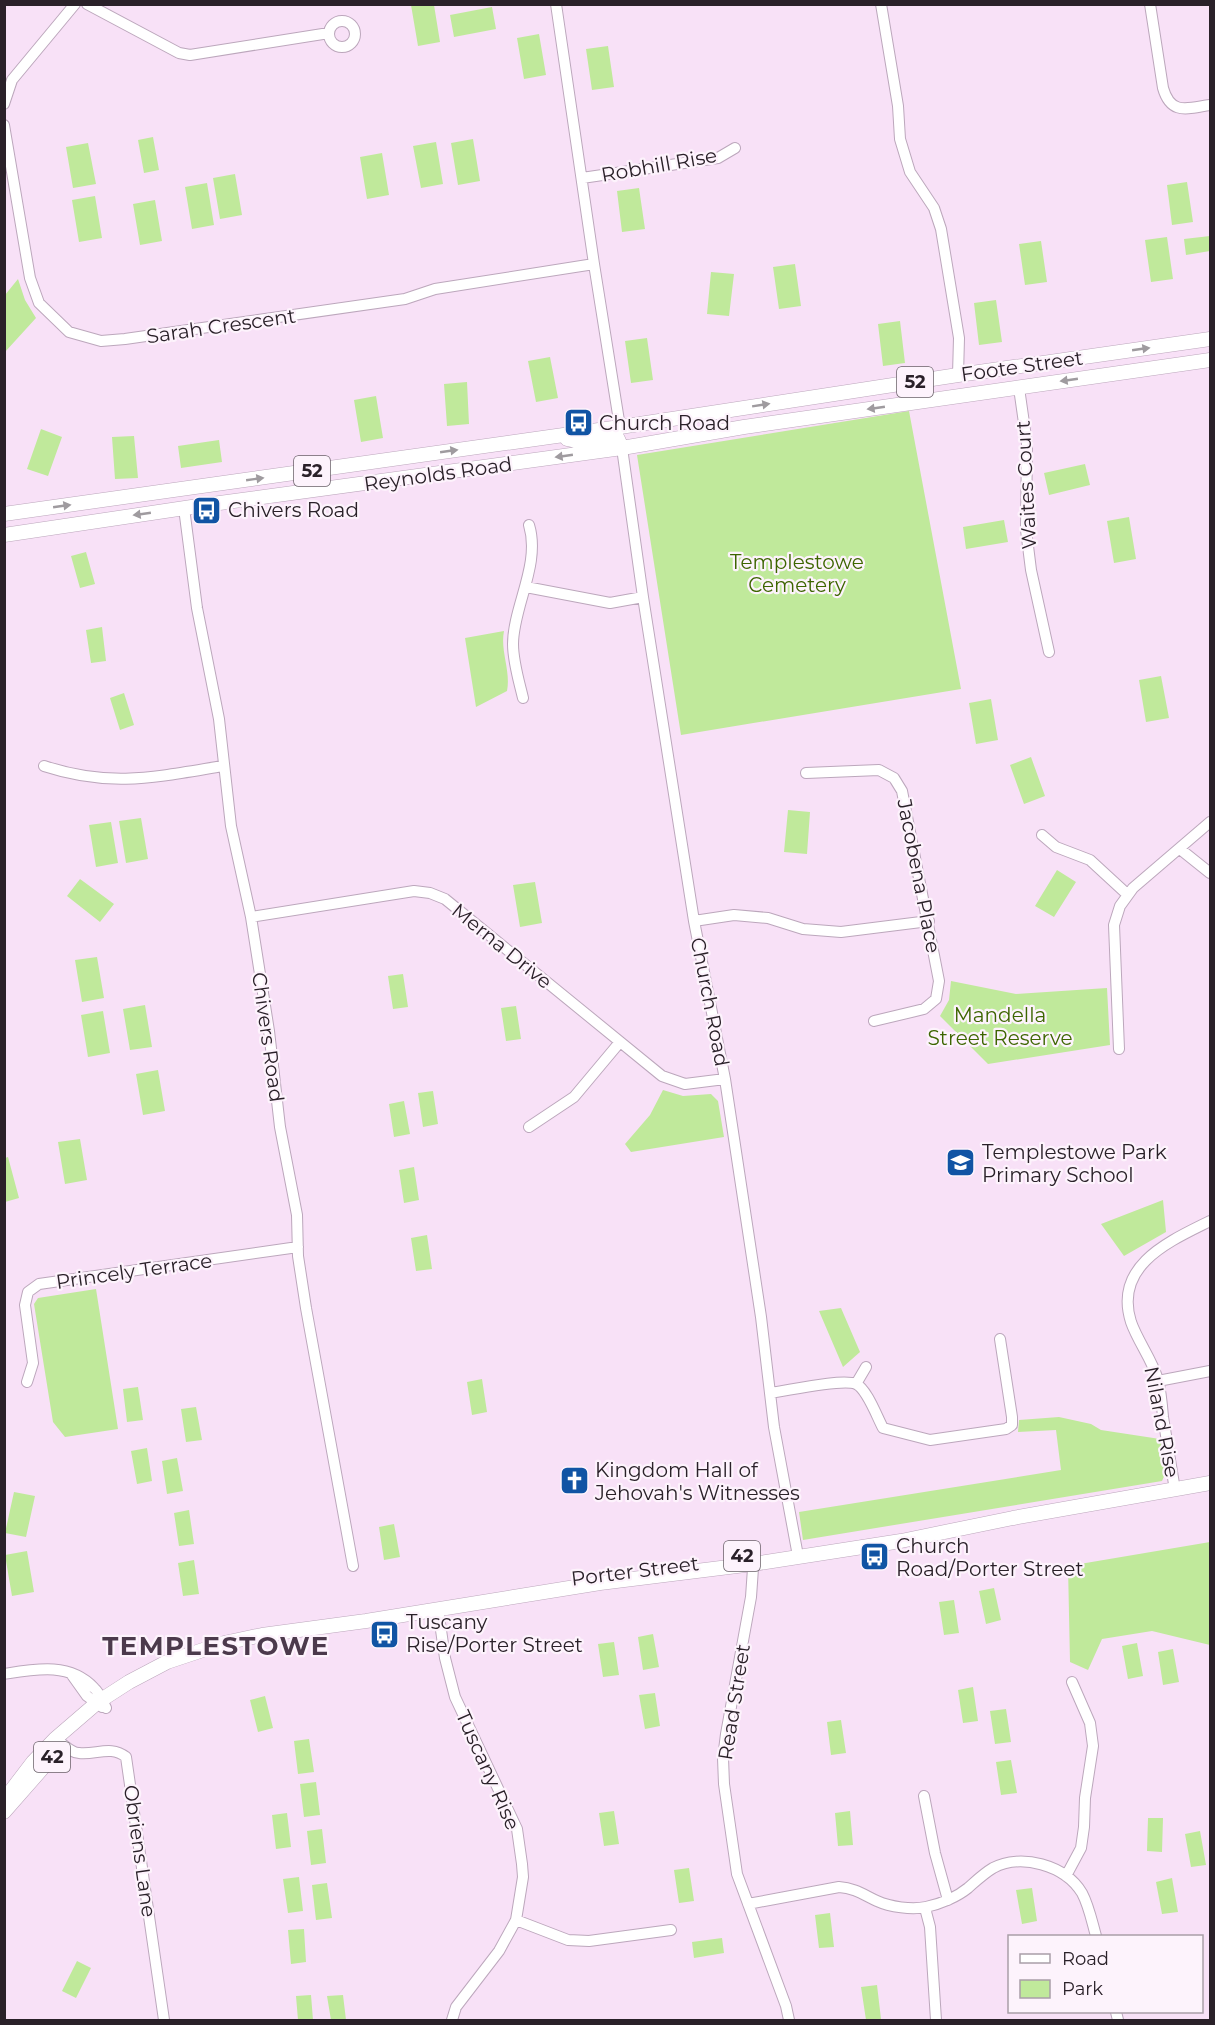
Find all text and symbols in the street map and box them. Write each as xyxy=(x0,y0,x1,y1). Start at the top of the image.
street label: Robhill Rise xyxy=(599,143,719,187)
street label: Sarah Crescent xyxy=(145,304,297,348)
one-way arrow xyxy=(1132,344,1151,353)
street label: Foote Street xyxy=(959,346,1085,386)
road number: 52 xyxy=(897,367,933,397)
one-way arrow xyxy=(1060,376,1079,385)
one-way arrow xyxy=(752,401,771,410)
one-way arrow xyxy=(867,404,886,413)
bus stop icon: Church Road xyxy=(562,407,594,439)
place label: Church Road xyxy=(599,411,730,435)
street label: Waites Court xyxy=(1011,420,1041,550)
one-way arrow xyxy=(439,447,458,456)
street label: Reynolds Road xyxy=(362,452,514,496)
one-way arrow xyxy=(554,452,573,461)
road number: 52 xyxy=(294,456,330,486)
one-way arrow xyxy=(246,474,265,483)
bus stop icon: Chivers Road xyxy=(191,494,223,526)
place label: Chivers Road xyxy=(228,498,359,522)
one-way arrow xyxy=(53,502,72,511)
one-way arrow xyxy=(132,510,151,519)
park label: Templestowe Cemetery xyxy=(730,550,864,597)
street label: Jacobena Place xyxy=(892,796,946,955)
street label: Merna Drive xyxy=(447,898,557,994)
street label: Church Road xyxy=(686,935,734,1069)
street label: Chivers Road xyxy=(247,970,289,1104)
park label: Mandella Street Reserve xyxy=(927,1003,1073,1050)
place label: Templestowe Park Primary School xyxy=(982,1140,1167,1187)
school or university icon: Templestowe Park Primary School xyxy=(945,1147,977,1179)
street label: Princely Terrace xyxy=(54,1248,214,1294)
street label: Niland Rise xyxy=(1139,1364,1185,1480)
place label: Kingdom Hall of Jehovah's Witnesses xyxy=(594,1458,800,1505)
church icon: Kingdom Hall of Jehovah's Witnesses xyxy=(558,1465,590,1497)
place label: Church Road/Porter Street xyxy=(896,1534,1084,1581)
road number: 42 xyxy=(724,1541,760,1571)
bus stop icon: Church Road/Porter Street xyxy=(859,1541,891,1573)
street label: Porter Street xyxy=(570,1551,700,1591)
place label: Tuscany Rise/Porter Street xyxy=(406,1610,583,1657)
bus stop icon: Tuscany Rise/Porter Street xyxy=(369,1618,401,1650)
district label: TEMPLESTOWE xyxy=(102,1630,330,1662)
street label: Read Street xyxy=(713,1642,755,1762)
street label: Tuscany Rise xyxy=(451,1706,525,1834)
road number: 42 xyxy=(34,1742,70,1772)
street label: Obriens Lane xyxy=(119,1783,161,1919)
legend xyxy=(1008,1935,1203,2013)
text: Road xyxy=(1062,1948,1109,1970)
text: Park xyxy=(1062,1978,1103,2000)

